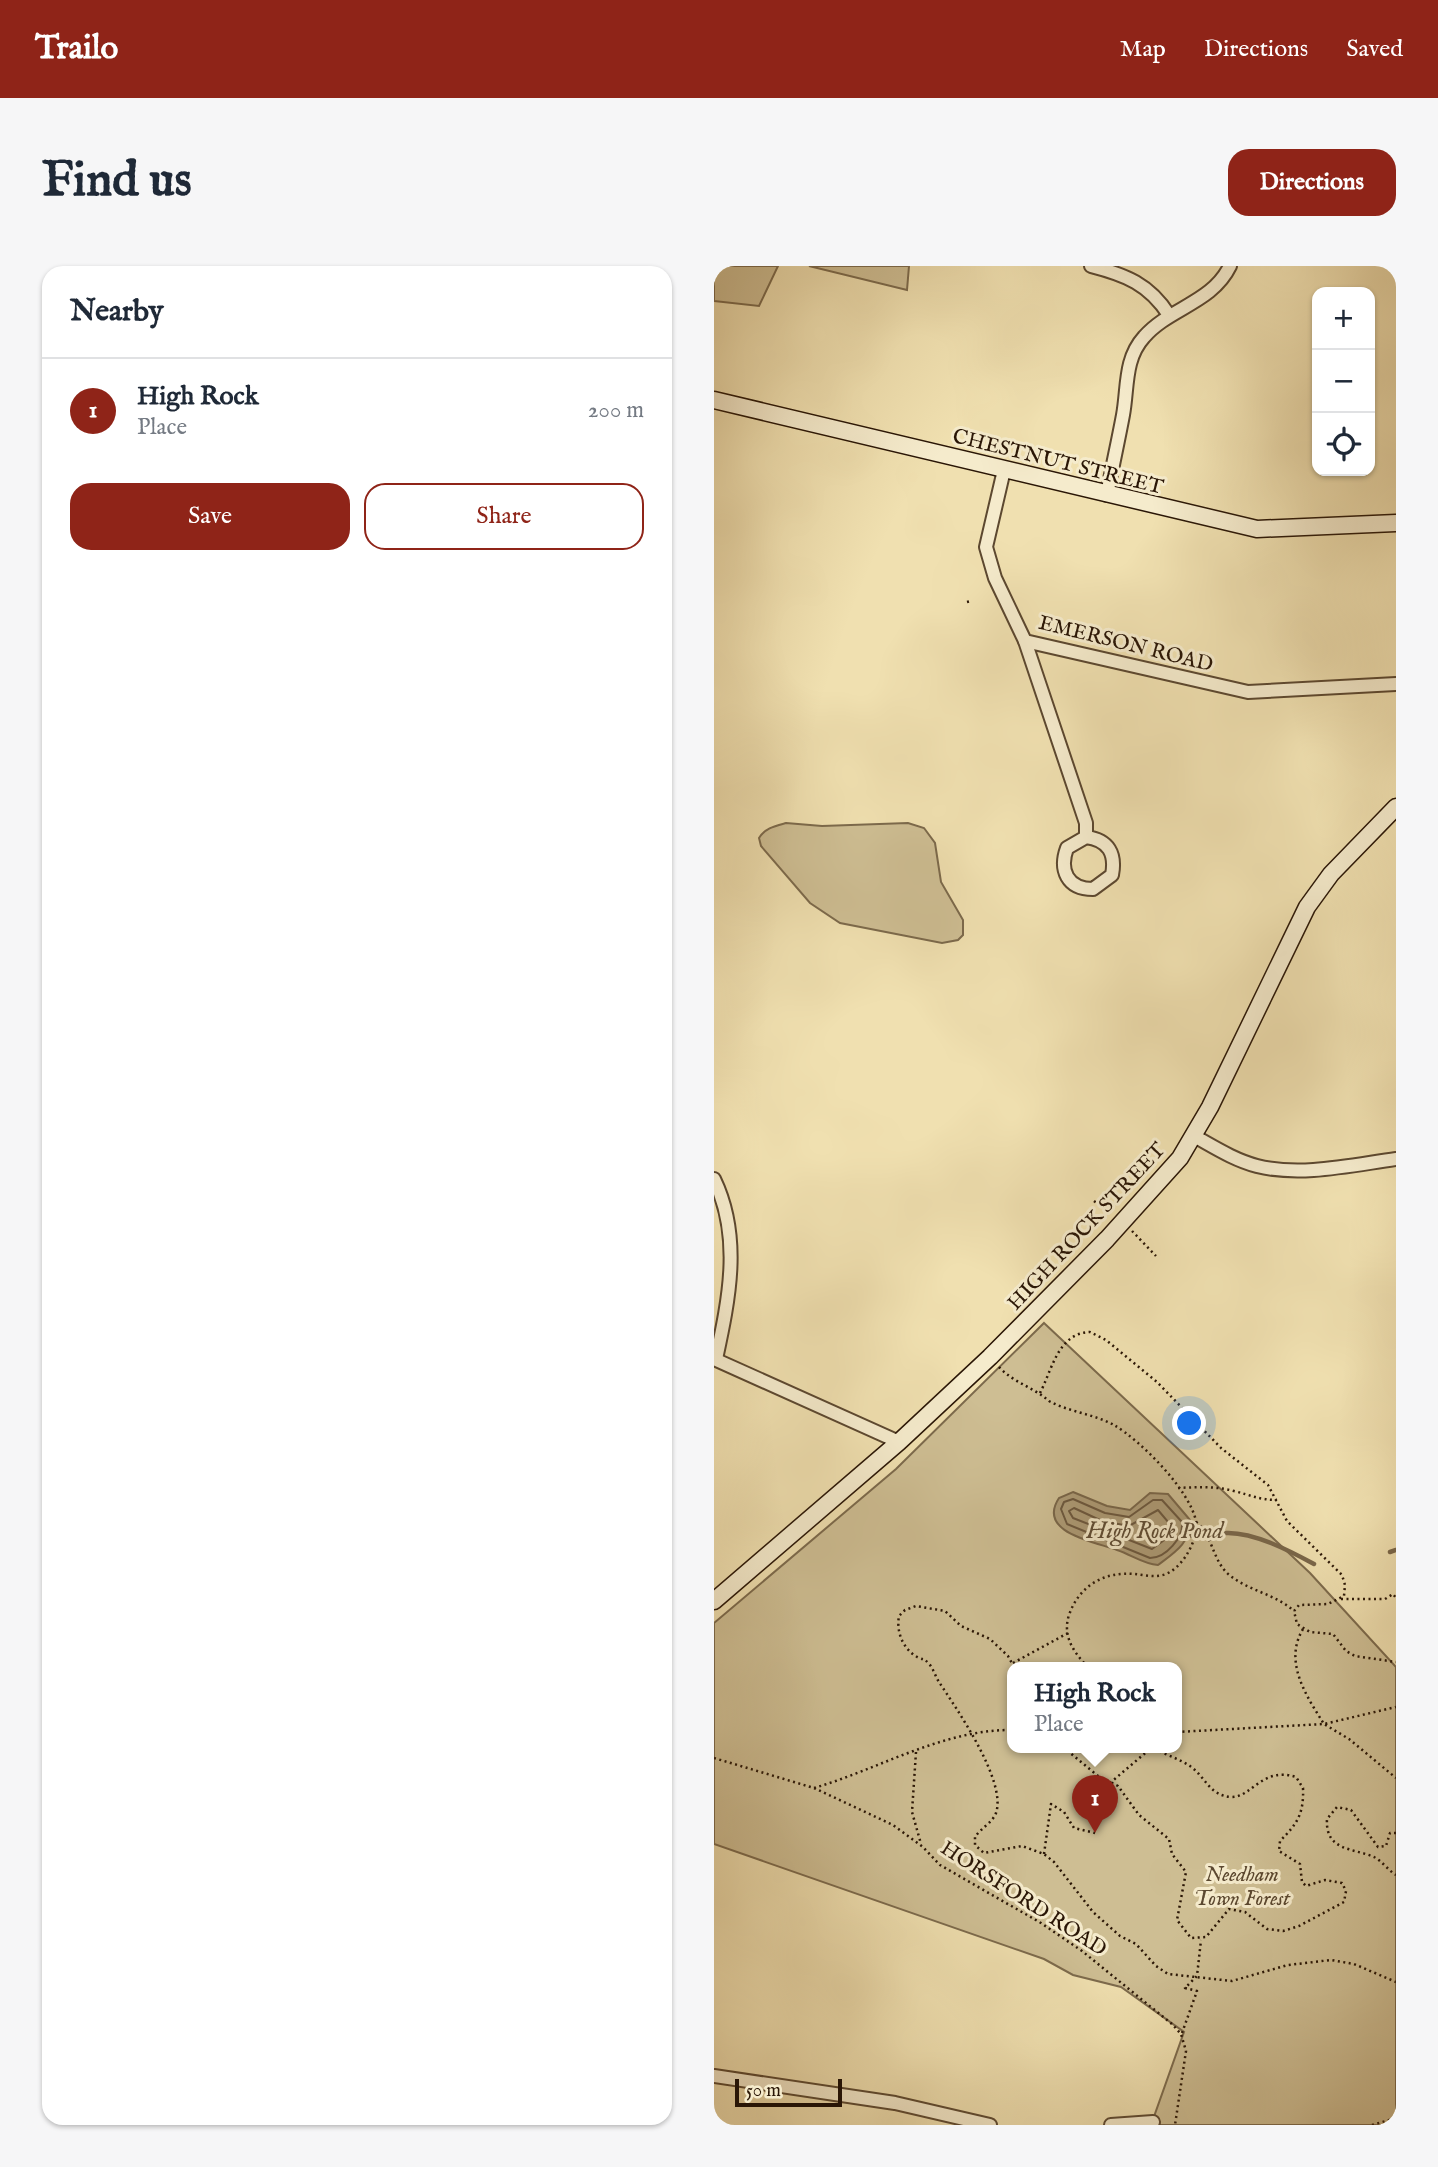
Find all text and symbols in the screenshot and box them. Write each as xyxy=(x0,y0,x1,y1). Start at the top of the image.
text: Trailo xyxy=(35,28,118,70)
text: Map xyxy=(1120,34,1166,65)
text: Directions xyxy=(1204,34,1308,65)
text: Saved xyxy=(1346,34,1403,65)
button: Directions xyxy=(1228,149,1396,216)
text: Find us xyxy=(42,151,192,213)
map controls xyxy=(1312,287,1375,476)
button: + xyxy=(1312,287,1375,350)
text: Nearby xyxy=(70,293,163,331)
button: − xyxy=(1312,350,1375,413)
text: High Rock xyxy=(137,380,259,413)
text: 1 xyxy=(89,396,97,425)
text: 200 m xyxy=(588,396,644,425)
text: Place xyxy=(137,413,187,442)
button: locate xyxy=(1312,413,1375,476)
street label: CHESTNUT STREET xyxy=(949,423,1167,502)
button: Save xyxy=(70,483,350,550)
button: Share xyxy=(364,483,644,550)
street label: EMERSON ROAD xyxy=(1036,610,1216,679)
street label: HIGH ROCK STREET xyxy=(1002,1137,1172,1317)
your location xyxy=(1172,1406,1206,1440)
water label: High Rock Pond xyxy=(1086,1517,1226,1547)
popup xyxy=(1007,1662,1182,1753)
text: High Rock xyxy=(1034,1677,1155,1710)
text: Place xyxy=(1034,1710,1084,1739)
pin: 1 xyxy=(1072,1775,1118,1833)
street label: HORSFORD ROAD xyxy=(935,1835,1111,1963)
park label: Needham Town Forest xyxy=(1194,1862,1291,1913)
scale bar xyxy=(735,2076,842,2108)
text: 50 m xyxy=(746,2079,781,2103)

